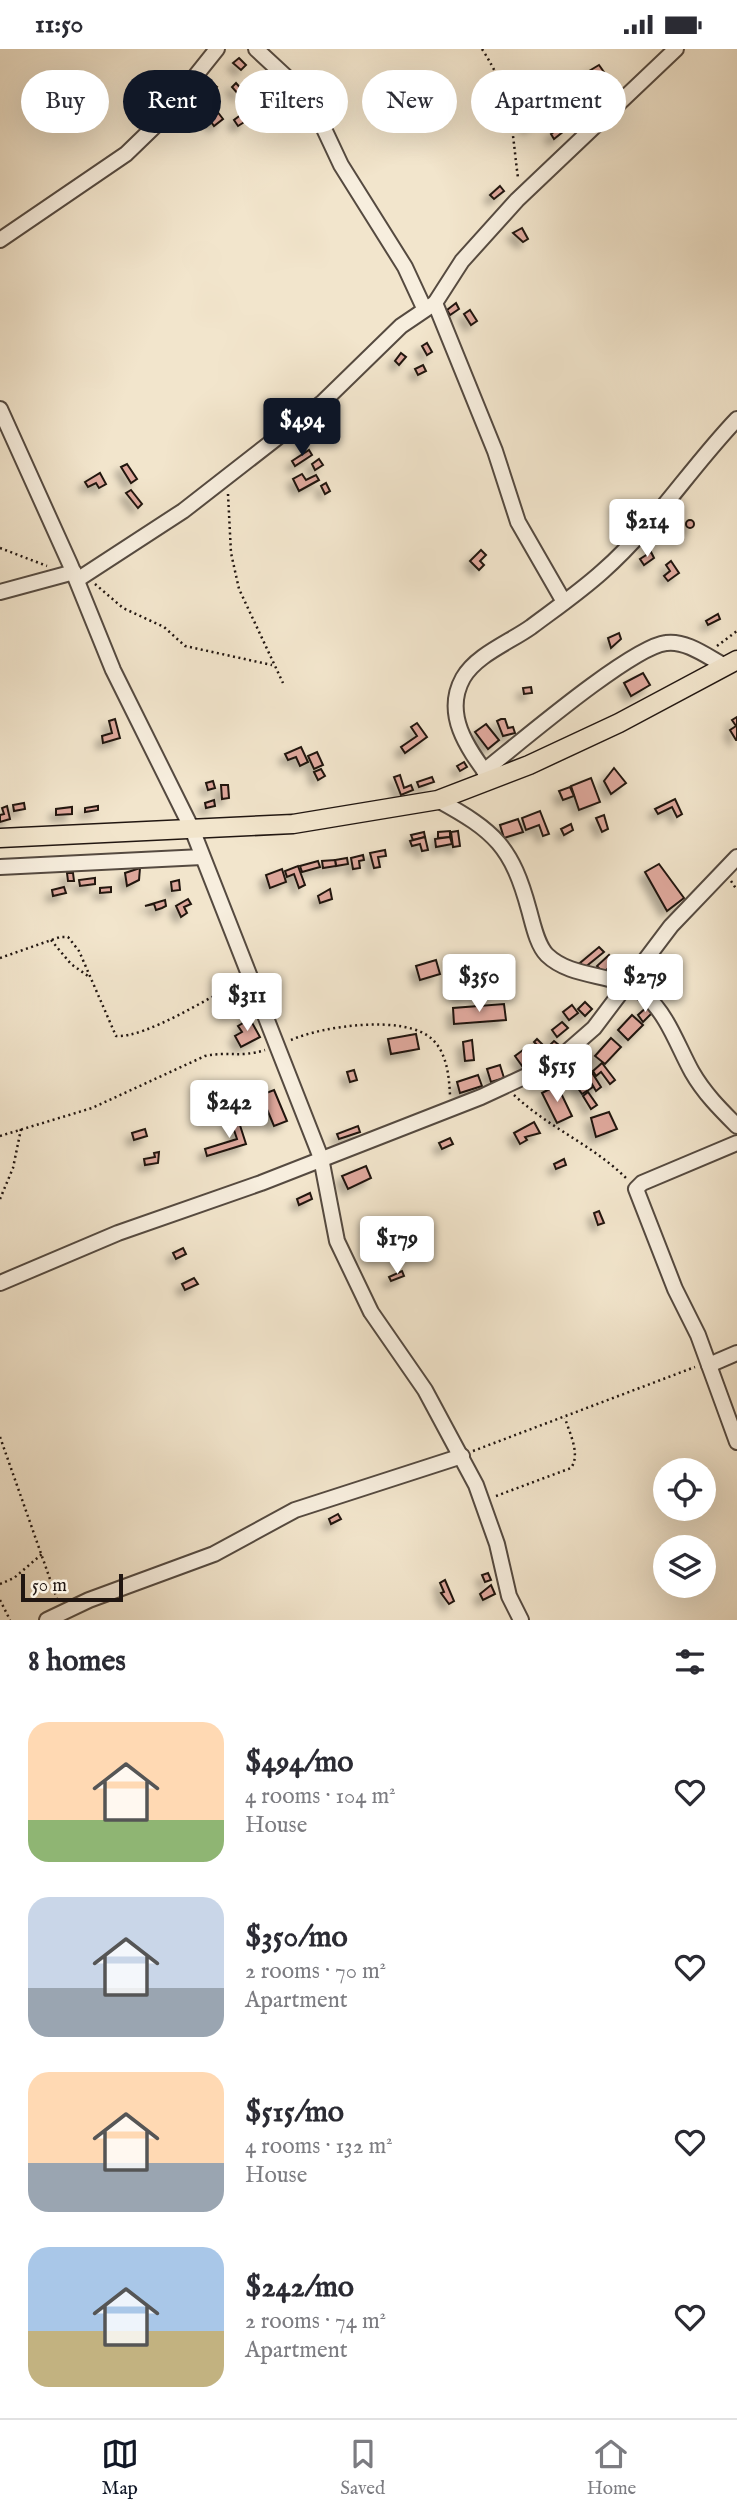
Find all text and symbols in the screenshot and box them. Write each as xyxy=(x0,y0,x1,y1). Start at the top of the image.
text: 11:50 xyxy=(35,8,83,41)
chip: Buy xyxy=(21,70,109,133)
chip: Rent xyxy=(123,70,221,133)
chip: Filters xyxy=(235,70,348,133)
chip: New xyxy=(362,70,457,133)
chip: Apartment xyxy=(471,70,626,133)
pin: $494 xyxy=(261,399,343,458)
text: $494 xyxy=(279,406,325,435)
pin: $214 xyxy=(606,499,688,559)
text: $214 xyxy=(625,507,669,536)
pin: $350 xyxy=(438,955,520,1014)
pin: $279 xyxy=(604,955,686,1014)
text: $350 xyxy=(459,962,499,991)
text: $279 xyxy=(623,962,667,991)
pin: $311 xyxy=(206,974,288,1033)
text: $311 xyxy=(228,981,266,1010)
pin: $515 xyxy=(516,1045,598,1104)
text: $515 xyxy=(538,1052,576,1081)
pin: $242 xyxy=(188,1081,270,1140)
text: $242 xyxy=(206,1088,252,1117)
pin: $179 xyxy=(356,1217,438,1276)
text: $179 xyxy=(376,1224,418,1253)
map controls xyxy=(653,1458,716,1598)
button: locate xyxy=(653,1458,716,1521)
button: layers xyxy=(653,1535,716,1598)
scale bar xyxy=(21,1571,122,1603)
text: 50 m xyxy=(32,1574,67,1598)
text: 8 homes xyxy=(28,1643,126,1681)
icon: filters xyxy=(671,1643,709,1681)
text: $494/mo xyxy=(245,1744,353,1782)
icon: home xyxy=(84,1750,168,1834)
icon: heart xyxy=(671,1773,709,1811)
text: 4 rooms · 104 m² xyxy=(245,1782,396,1811)
text: House xyxy=(245,1811,307,1840)
text: $350/mo xyxy=(245,1919,348,1957)
icon: home xyxy=(84,1925,168,2009)
icon: heart xyxy=(671,1948,709,1986)
text: 2 rooms · 70 m² xyxy=(245,1957,386,1986)
text: Apartment xyxy=(245,1986,348,2015)
text: $515/mo xyxy=(245,2094,344,2132)
icon: home xyxy=(84,2100,168,2184)
icon: heart xyxy=(671,2123,709,2161)
text: 4 rooms · 132 m² xyxy=(245,2132,393,2161)
text: House xyxy=(245,2161,307,2190)
text: $242/mo xyxy=(245,2269,354,2307)
icon: home xyxy=(84,2275,168,2359)
icon: heart xyxy=(671,2298,709,2336)
text: 2 rooms · 74 m² xyxy=(245,2307,386,2336)
text: Apartment xyxy=(245,2336,348,2365)
tab: Map xyxy=(101,2435,139,2501)
tab: Saved xyxy=(340,2435,385,2501)
tab: Home xyxy=(587,2435,636,2501)

